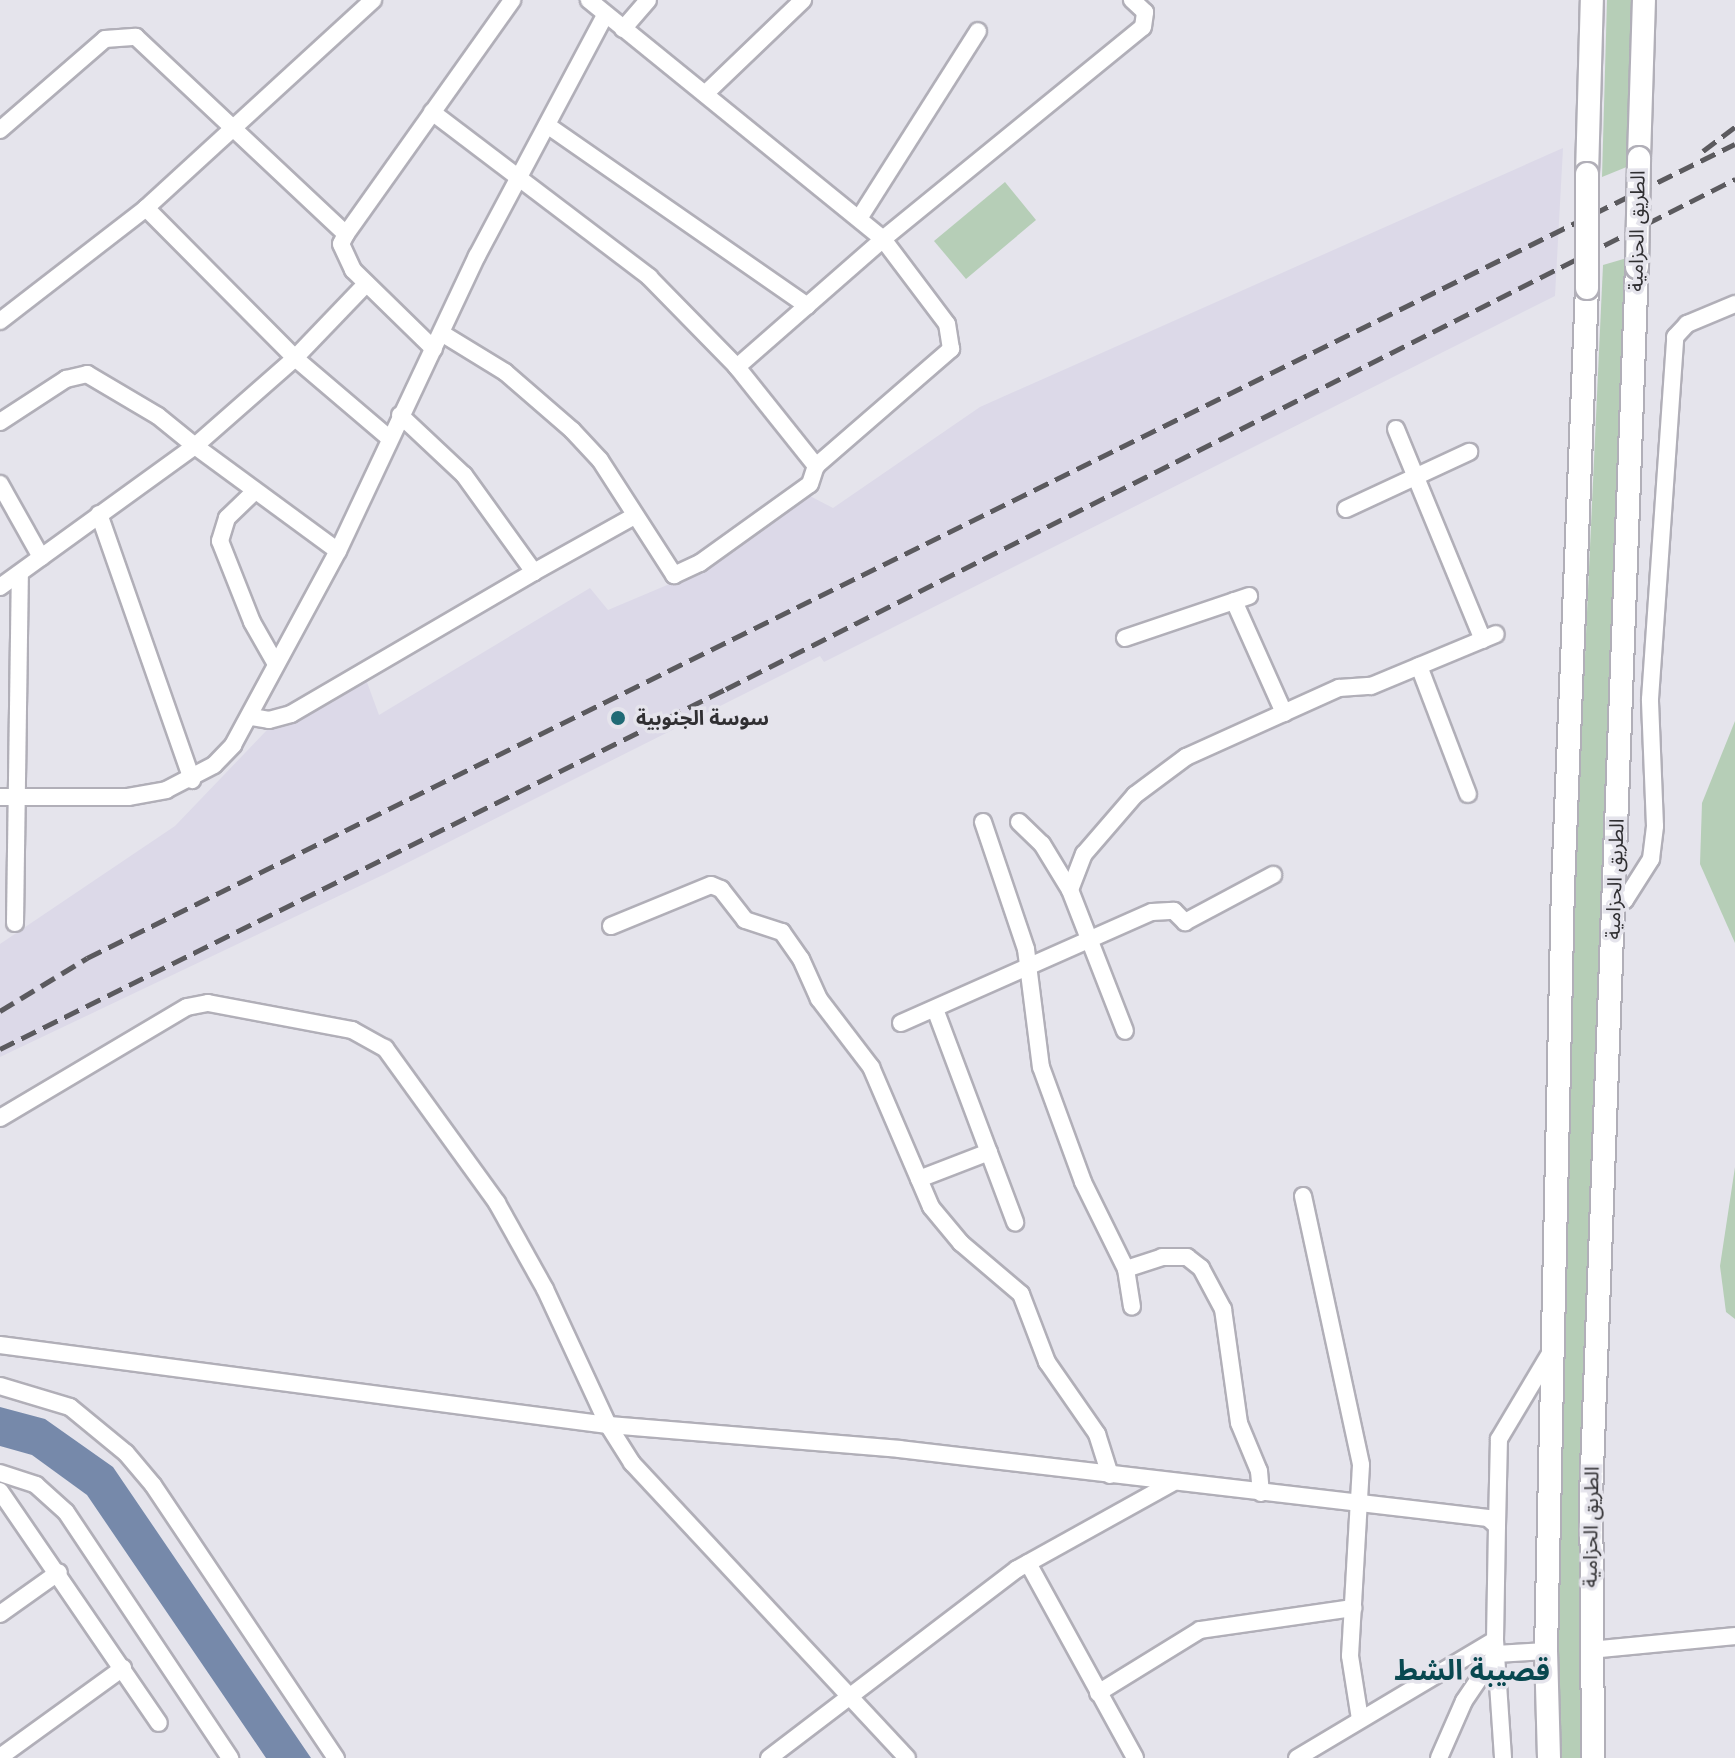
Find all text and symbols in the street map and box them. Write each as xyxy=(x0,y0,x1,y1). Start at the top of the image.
street label: الطريق الحزامية xyxy=(1624,170,1650,292)
place label: سوسة الجنوبية xyxy=(636,706,769,730)
marker: سوسة الجنوبية xyxy=(607,707,629,729)
street label: الطريق الحزامية xyxy=(1601,818,1629,940)
street label: الطريق الحزامية xyxy=(1578,1466,1604,1588)
district label: قصيبة الشط xyxy=(1394,1654,1550,1688)

